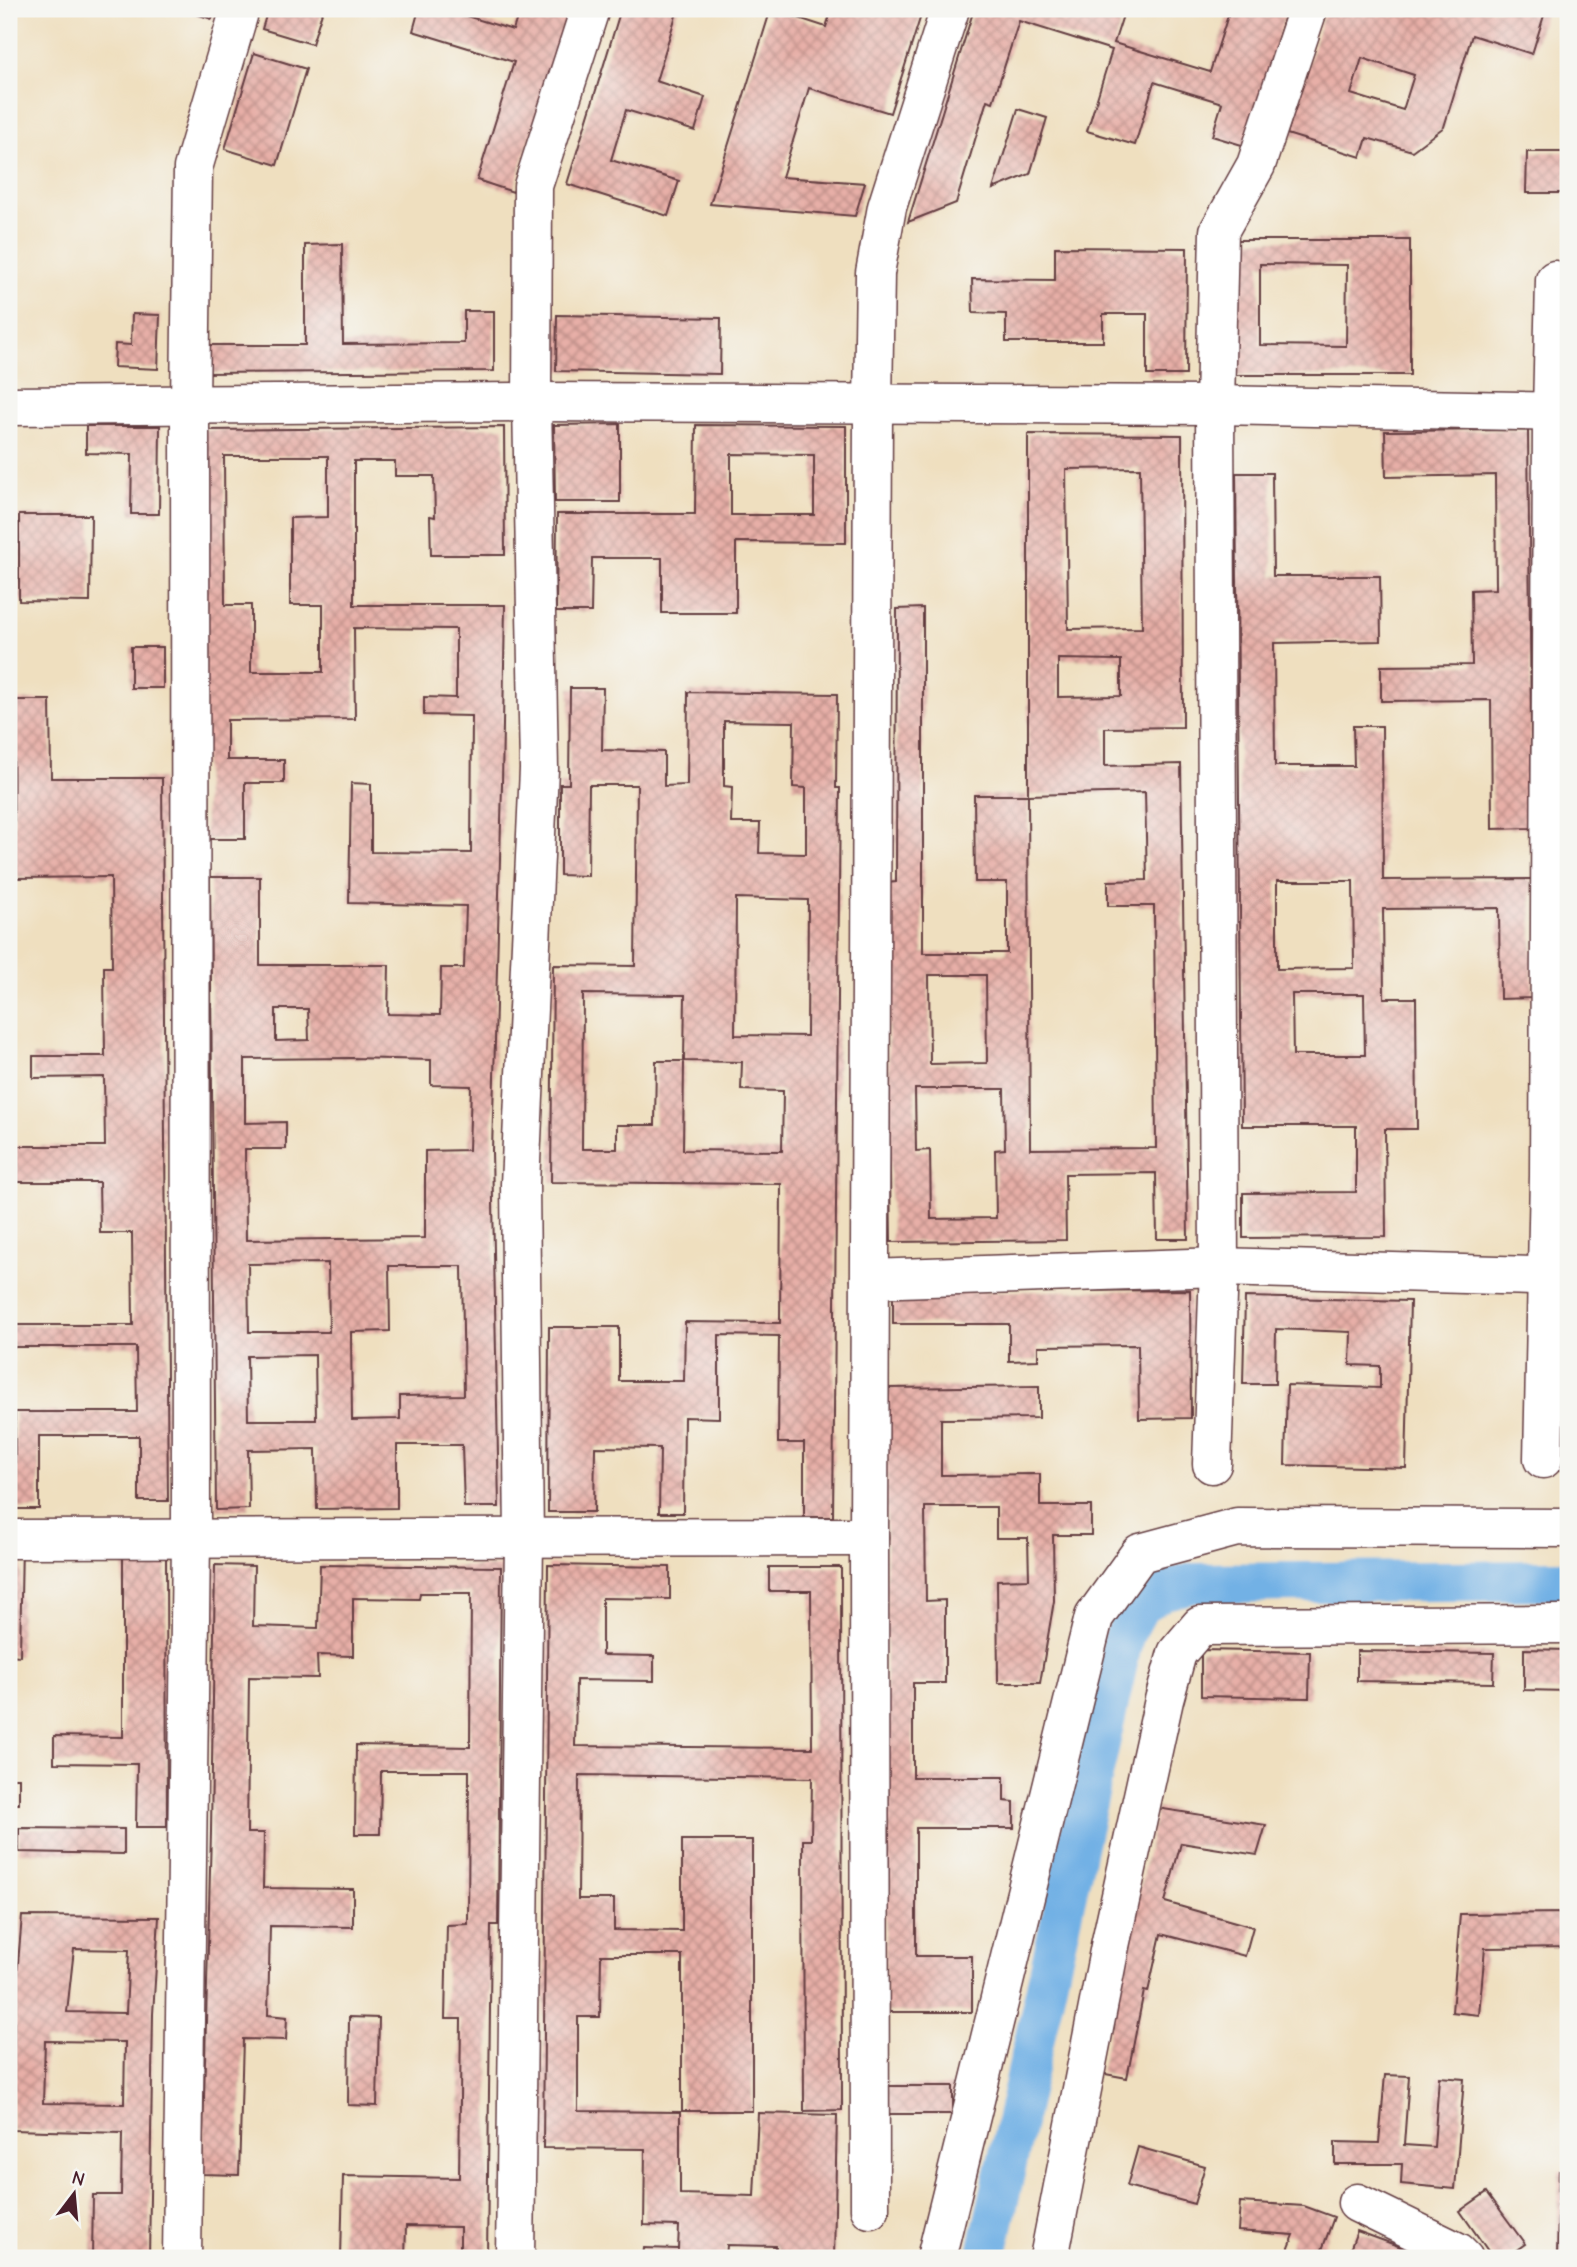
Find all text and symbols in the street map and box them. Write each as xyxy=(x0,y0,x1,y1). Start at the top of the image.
north arrow xyxy=(38,2158,108,2228)
text: N xyxy=(69,2166,87,2191)

